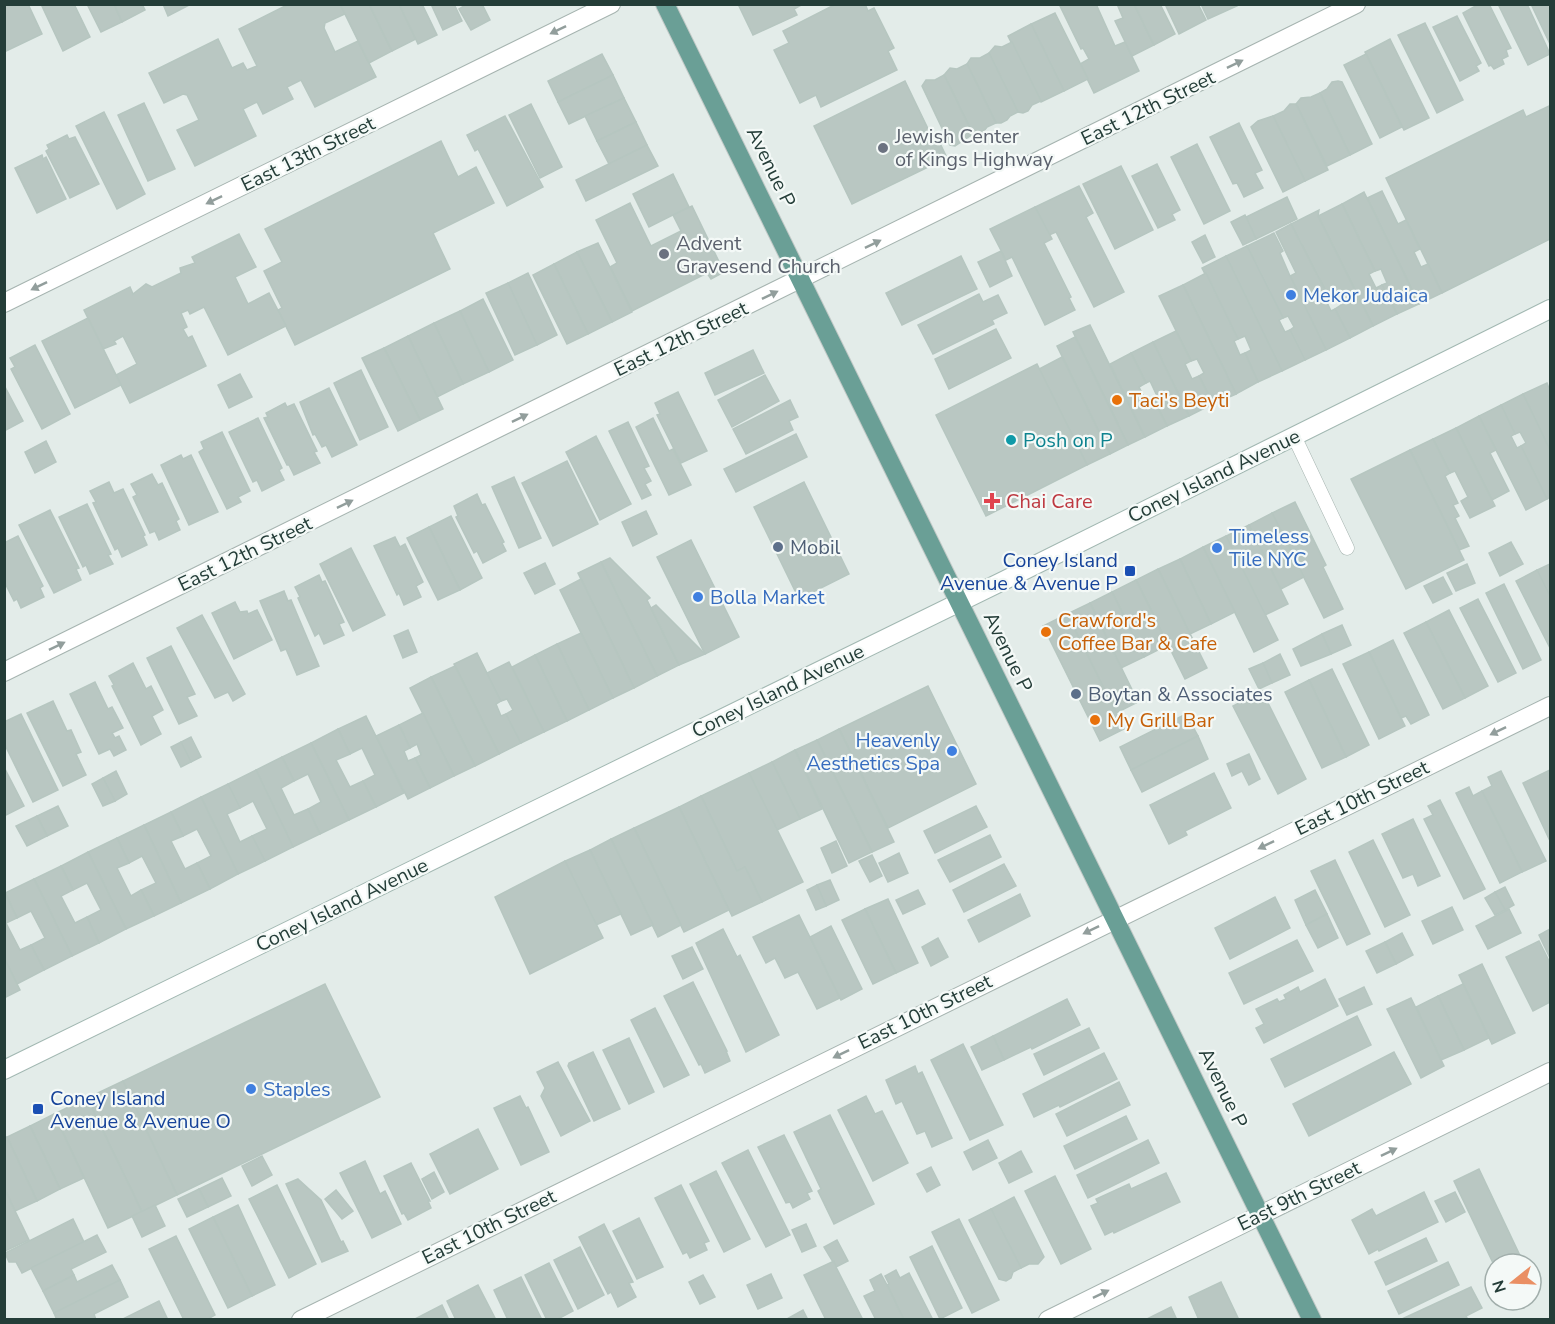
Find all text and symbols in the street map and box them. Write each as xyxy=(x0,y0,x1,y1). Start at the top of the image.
one-way arrow xyxy=(550,26,567,35)
one-way arrow xyxy=(1227,60,1244,69)
street label: East 12th Street xyxy=(1077,63,1220,152)
street label: East 13th Street xyxy=(237,109,380,198)
street label: Avenue P xyxy=(740,122,802,212)
place label: Jewish Center of Kings Highway xyxy=(894,123,1054,173)
marker: Jewish Center of Kings Highway xyxy=(876,141,890,155)
one-way arrow xyxy=(205,195,222,205)
place label: Advent Gravesend Church xyxy=(676,230,841,280)
one-way arrow xyxy=(864,240,881,249)
marker: Advent Gravesend Church xyxy=(657,247,671,261)
one-way arrow xyxy=(30,281,47,291)
place label: Mekor Judaica xyxy=(1303,282,1428,309)
marker: Mekor Judaica xyxy=(1284,288,1298,302)
one-way arrow xyxy=(762,290,779,300)
street label: East 12th Street xyxy=(610,294,753,383)
place label: Taci's Beyti xyxy=(1129,387,1229,414)
marker: Taci's Beyti xyxy=(1110,393,1124,407)
one-way arrow xyxy=(511,414,528,423)
street label: Coney Island Avenue xyxy=(1123,423,1305,529)
place label: Posh on P xyxy=(1023,427,1113,454)
marker: Posh on P xyxy=(1004,433,1018,447)
place label: Chai Care xyxy=(1006,488,1093,515)
marker: Chai Care xyxy=(983,492,1001,510)
one-way arrow xyxy=(336,500,354,510)
street label: East 12th Street xyxy=(174,509,317,598)
place label: Timeless Tile NYC xyxy=(1229,523,1309,573)
place label: Mobil xyxy=(790,534,841,561)
marker: Mobil xyxy=(771,540,785,554)
marker: Timeless Tile NYC xyxy=(1210,541,1224,555)
place label: Coney Island Avenue & Avenue P xyxy=(940,547,1118,597)
marker: Coney Island Avenue & Avenue P xyxy=(1123,564,1137,578)
place label: Bolla Market xyxy=(710,584,825,611)
marker: Bolla Market xyxy=(691,590,705,604)
street label: Avenue P xyxy=(977,607,1039,697)
place label: Crawford's Coffee Bar & Cafe xyxy=(1058,607,1217,657)
marker: Crawford's Coffee Bar & Cafe xyxy=(1039,625,1053,639)
street label: Coney Island Avenue xyxy=(687,638,869,744)
one-way arrow xyxy=(48,642,66,652)
place label: Boytan & Associates xyxy=(1088,681,1273,708)
marker: Boytan & Associates xyxy=(1069,687,1083,701)
place label: My Grill Bar xyxy=(1107,707,1214,734)
marker: My Grill Bar xyxy=(1088,713,1102,727)
one-way arrow xyxy=(1489,726,1507,736)
place label: Heavenly Aesthetics Spa xyxy=(806,727,941,777)
marker: Heavenly Aesthetics Spa xyxy=(945,744,959,758)
street label: East 10th Street xyxy=(1291,753,1434,842)
one-way arrow xyxy=(1258,840,1275,849)
street label: Coney Island Avenue xyxy=(251,852,433,958)
one-way arrow xyxy=(1082,925,1100,935)
street label: East 10th Street xyxy=(854,967,997,1056)
street label: Avenue P xyxy=(1192,1043,1254,1133)
one-way arrow xyxy=(832,1049,849,1058)
place label: Staples xyxy=(263,1076,331,1103)
marker: Staples xyxy=(244,1082,258,1096)
place label: Coney Island Avenue & Avenue O xyxy=(50,1085,231,1135)
marker: Coney Island Avenue & Avenue O xyxy=(31,1102,45,1116)
one-way arrow xyxy=(1380,1147,1397,1156)
street label: East 9th Street xyxy=(1233,1154,1366,1237)
street label: East 10th Street xyxy=(418,1182,561,1271)
north arrow xyxy=(1483,1252,1543,1312)
text: N xyxy=(1487,1277,1512,1295)
one-way arrow xyxy=(1092,1289,1110,1299)

